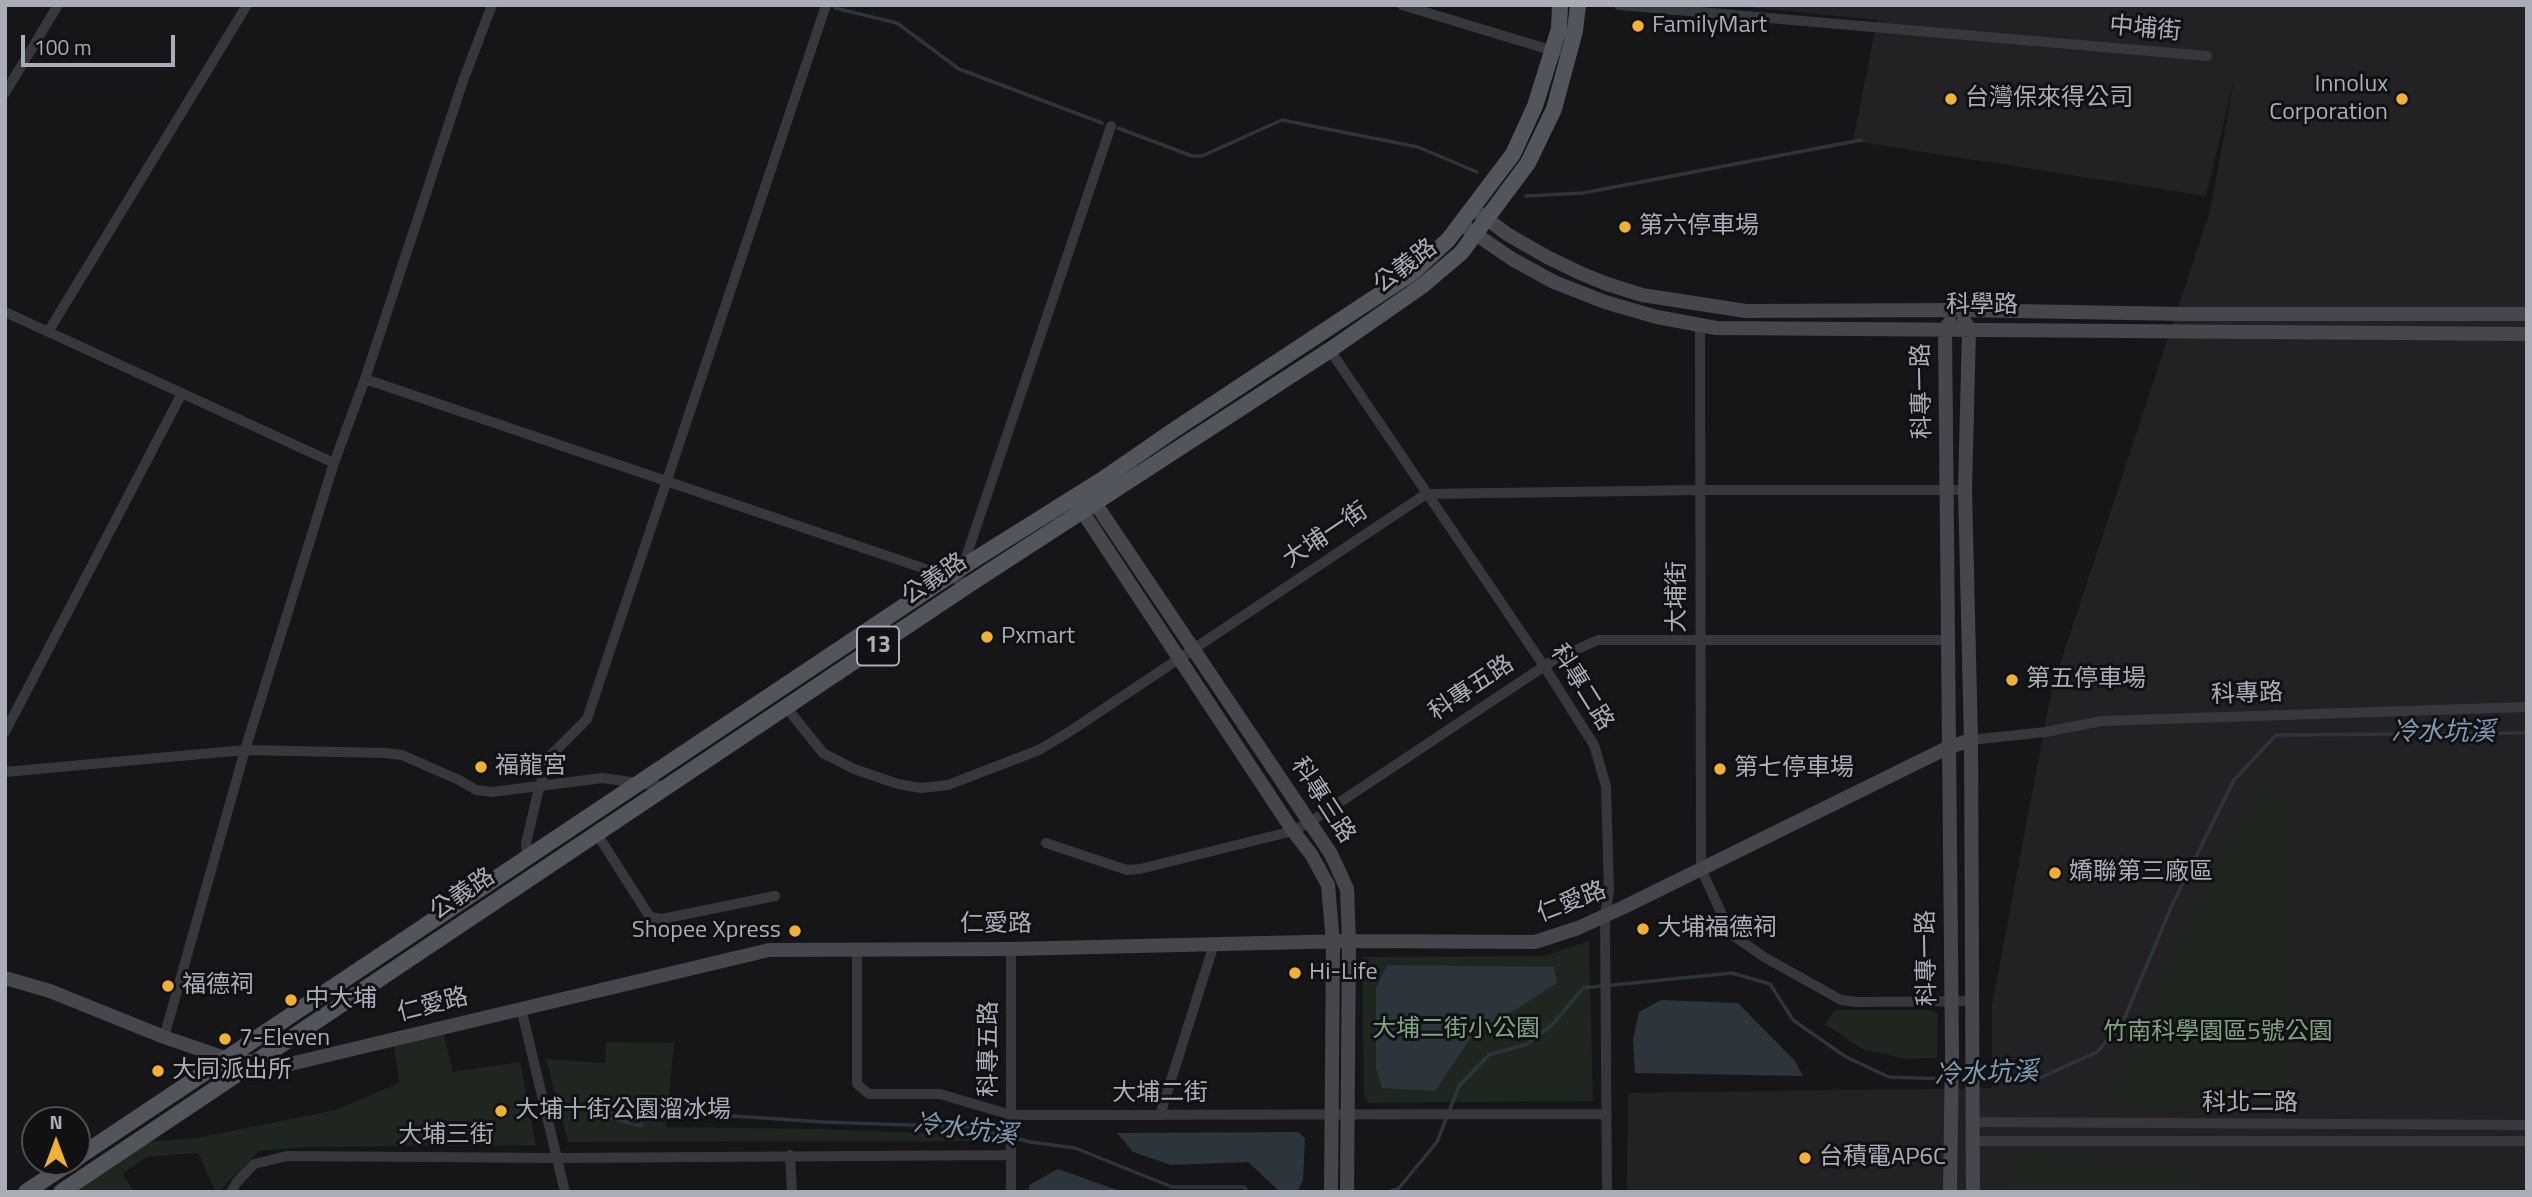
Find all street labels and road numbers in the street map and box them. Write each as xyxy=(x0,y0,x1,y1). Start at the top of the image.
street label: 中埔街 xyxy=(2108,13,2182,47)
street label: 公義路 xyxy=(1369,234,1443,300)
street label: 科學路 xyxy=(1946,292,2018,320)
street label: 科專一路 xyxy=(1908,343,1938,439)
street label: 大埔一街 xyxy=(1278,497,1374,575)
street label: 公義路 xyxy=(897,548,973,612)
street label: 大埔街 xyxy=(1664,561,1692,633)
road number: 13 xyxy=(857,626,899,666)
street label: 科專二路 xyxy=(1543,640,1619,736)
street label: 科專五路 xyxy=(1424,650,1520,728)
street label: 科專路 xyxy=(2211,679,2283,711)
street label: 科專三路 xyxy=(1284,753,1360,849)
street label: 公義路 xyxy=(425,863,501,927)
street label: 仁愛路 xyxy=(1533,877,1611,929)
street label: 科專一路 xyxy=(1913,910,1943,1006)
street label: 仁愛路 xyxy=(960,911,1032,939)
street label: 仁愛路 xyxy=(395,983,471,1029)
street label: 科專五路 xyxy=(976,1001,1004,1097)
street label: 大埔二街 xyxy=(1112,1080,1208,1108)
street label: 科北二路 xyxy=(2202,1090,2298,1118)
street label: 大埔三街 xyxy=(398,1122,494,1150)

